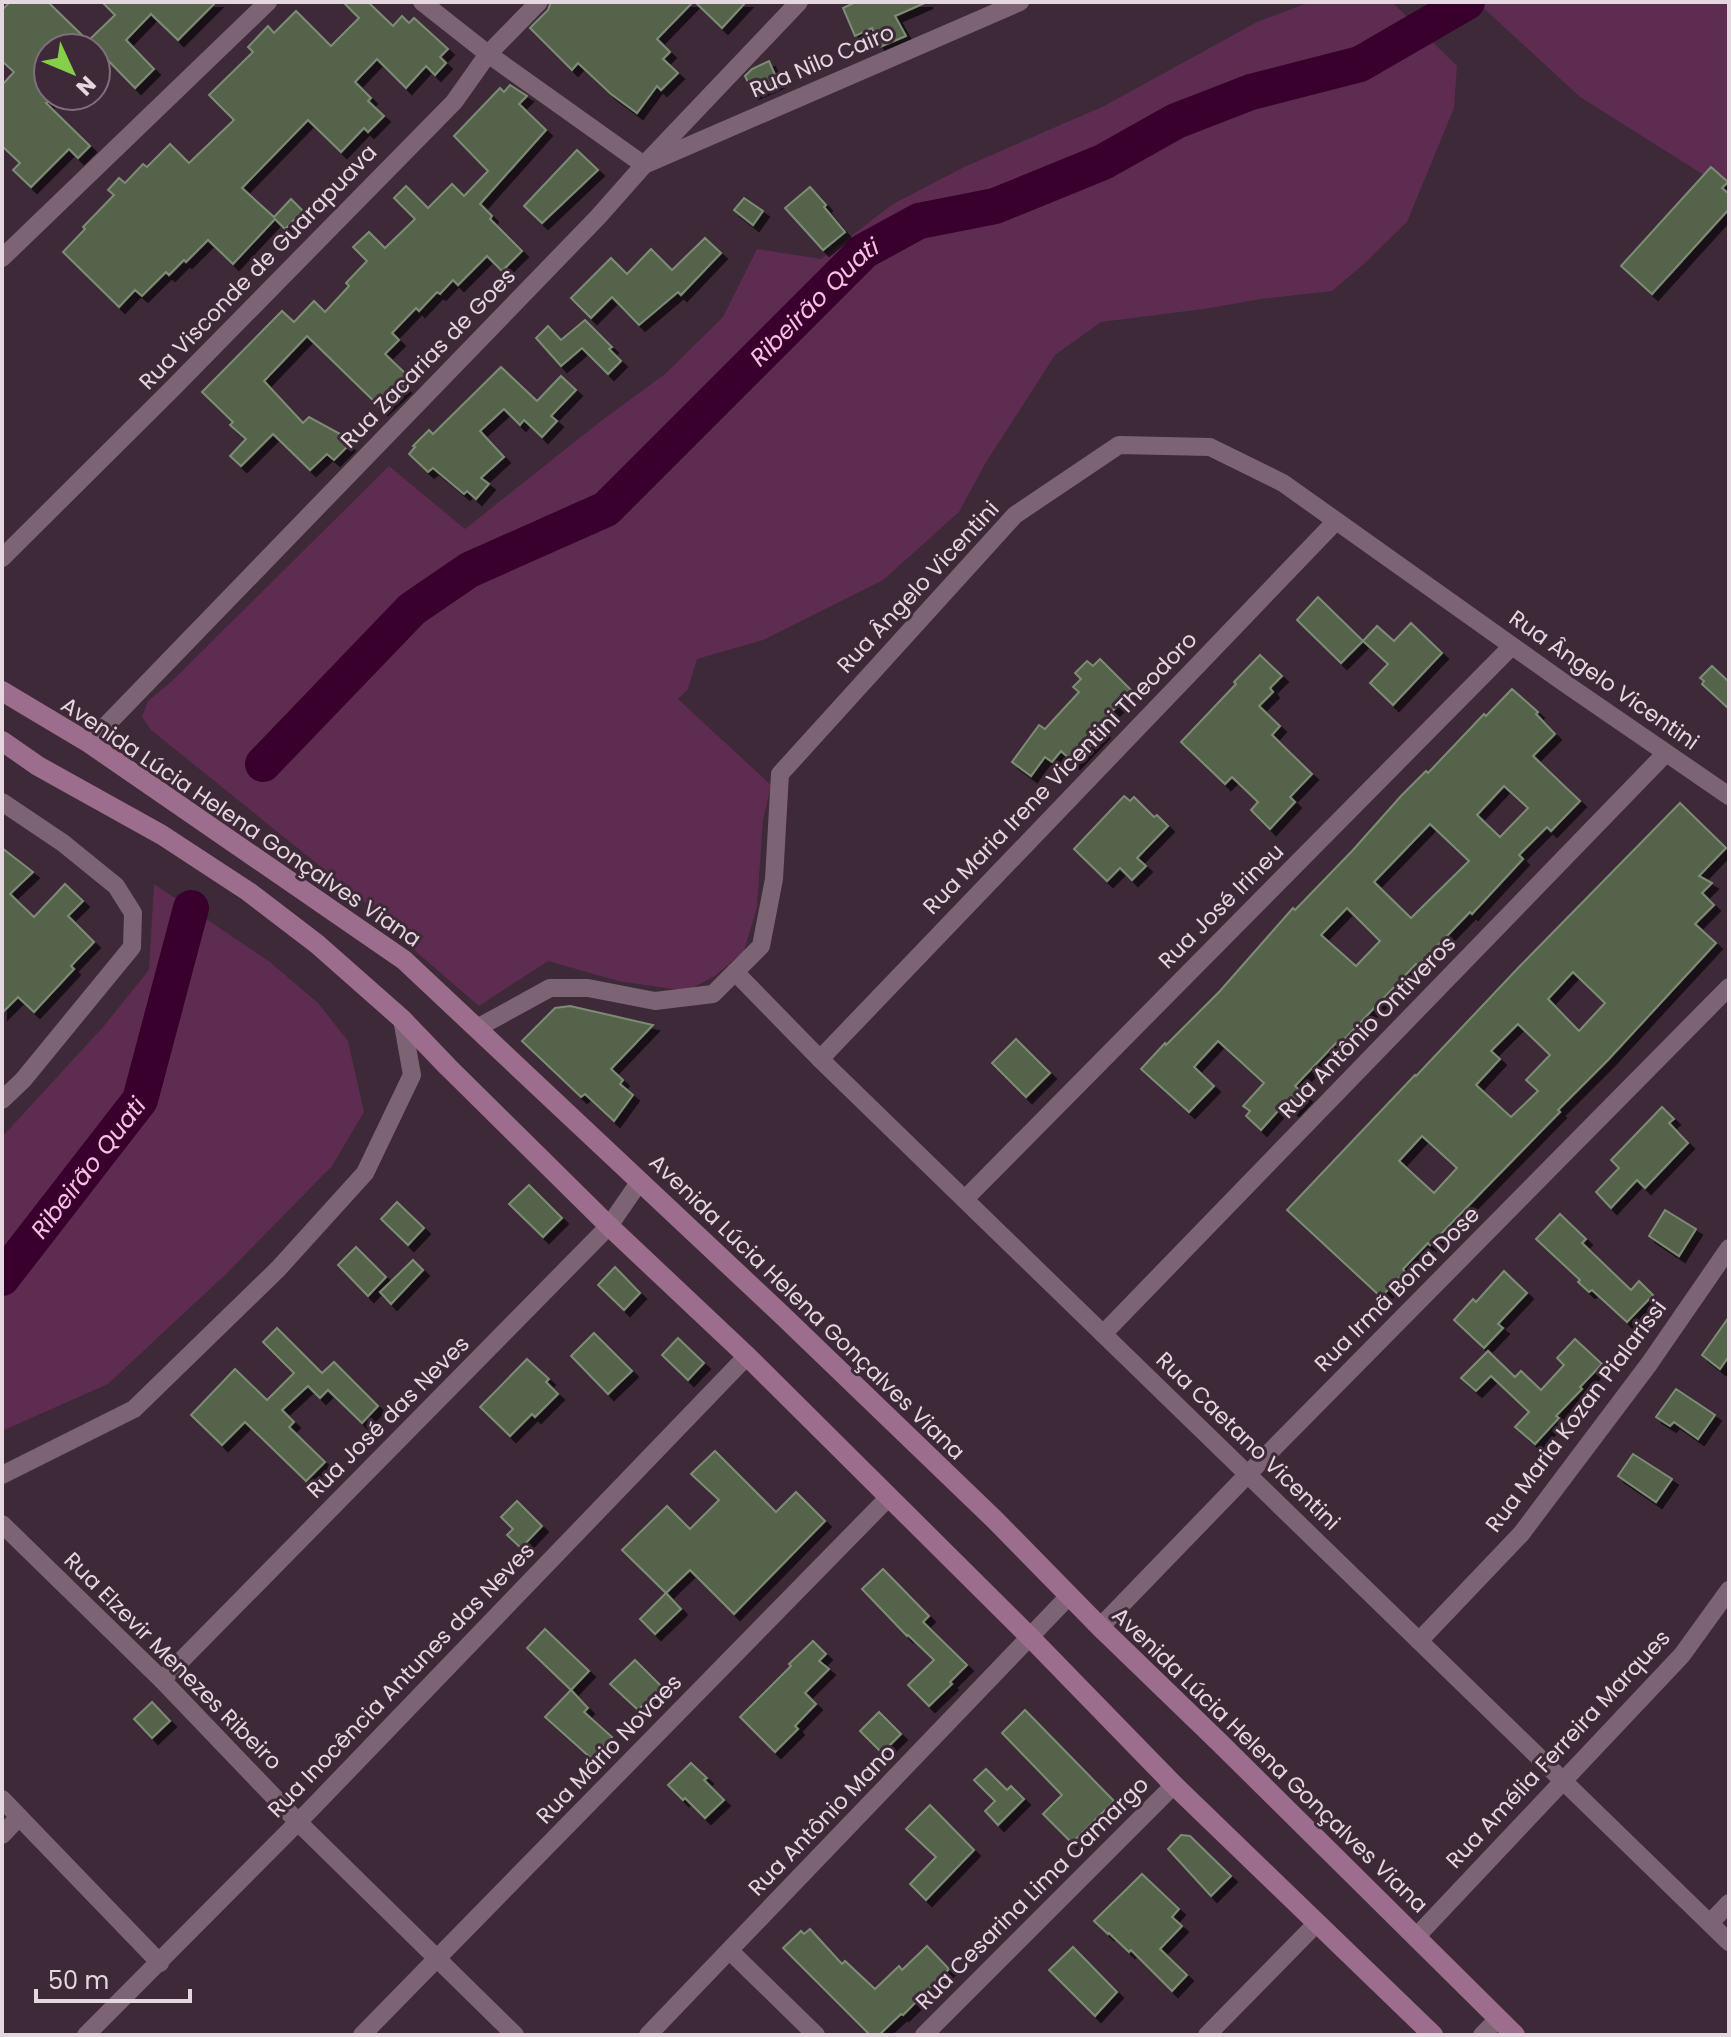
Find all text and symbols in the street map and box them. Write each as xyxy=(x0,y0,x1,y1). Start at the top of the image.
street label: Rua Nilo Cairo xyxy=(745,17,899,105)
north arrow xyxy=(32,32,112,112)
text: N xyxy=(69,69,103,102)
street label: Rua Visconde de Guarapuava xyxy=(132,137,384,397)
water label: Ribeirão Quati xyxy=(742,229,885,373)
street label: Rua Zacarias de Goes xyxy=(334,261,522,455)
street label: Rua Ângelo Vicentini xyxy=(830,494,1006,680)
street label: Rua Ângelo Vicentini xyxy=(1503,603,1705,757)
street label: Rua Maria Irene Vicentini Theodoro xyxy=(916,625,1204,921)
street label: Avenida Lúcia Helena Gonçalves Viana xyxy=(55,689,427,955)
street label: Rua José Irineu xyxy=(1151,836,1291,976)
street label: Rua Antônio Ontiveros xyxy=(1271,929,1463,1125)
water label: Ribeirão Quati xyxy=(23,1089,154,1245)
street label: Avenida Lúcia Helena Gonçalves Viana xyxy=(642,1147,972,1467)
street label: Rua Irmã Bona Dose xyxy=(1307,1199,1487,1379)
street label: Rua Maria Kozan Pialarissi xyxy=(1478,1293,1674,1539)
street label: Rua José das Neves xyxy=(300,1329,476,1505)
street label: Rua Caetano Vicentini xyxy=(1149,1345,1347,1537)
street label: Rua Inocência Antunes das Neves xyxy=(261,1535,541,1825)
street label: Rua Elzevir Menezes Ribeiro xyxy=(57,1545,289,1777)
street label: Avenida Lúcia Helena Gonçalves Viana xyxy=(1105,1600,1435,1920)
street label: Rua Amélia Ferreira Marques xyxy=(1439,1623,1677,1875)
street label: Rua Mário Novaes xyxy=(529,1667,689,1831)
street label: Rua Antônio Mano xyxy=(741,1737,903,1903)
street label: Rua Cesarina Lima Camargo xyxy=(908,1769,1156,2017)
scale bar xyxy=(36,1953,190,2003)
text: 50 m xyxy=(48,1964,109,1997)

